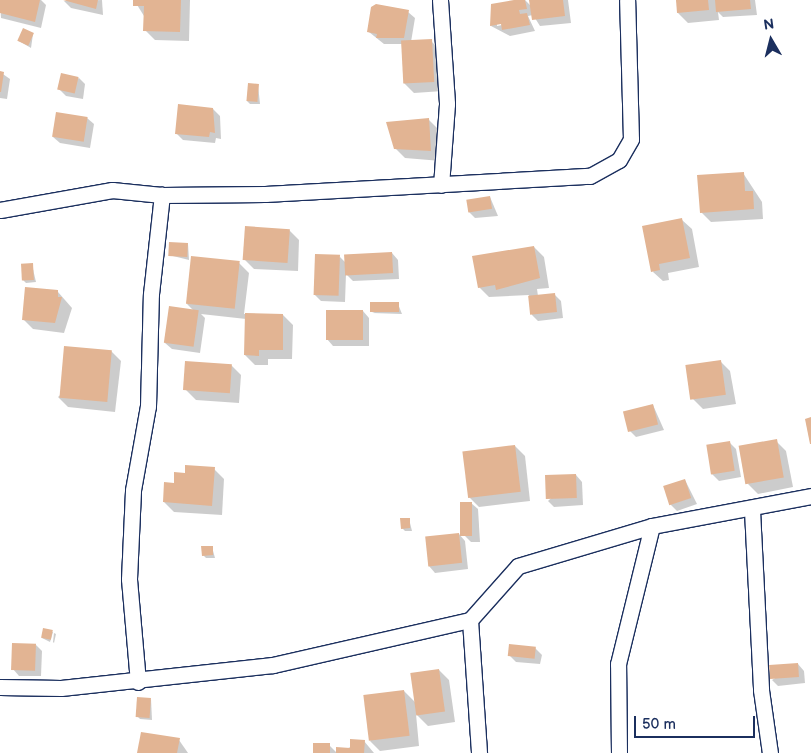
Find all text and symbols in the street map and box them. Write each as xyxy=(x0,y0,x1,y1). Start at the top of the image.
north arrow xyxy=(746,15,796,65)
text: N xyxy=(762,16,775,34)
scale bar xyxy=(636,706,757,738)
text: 50 m xyxy=(642,715,676,734)

